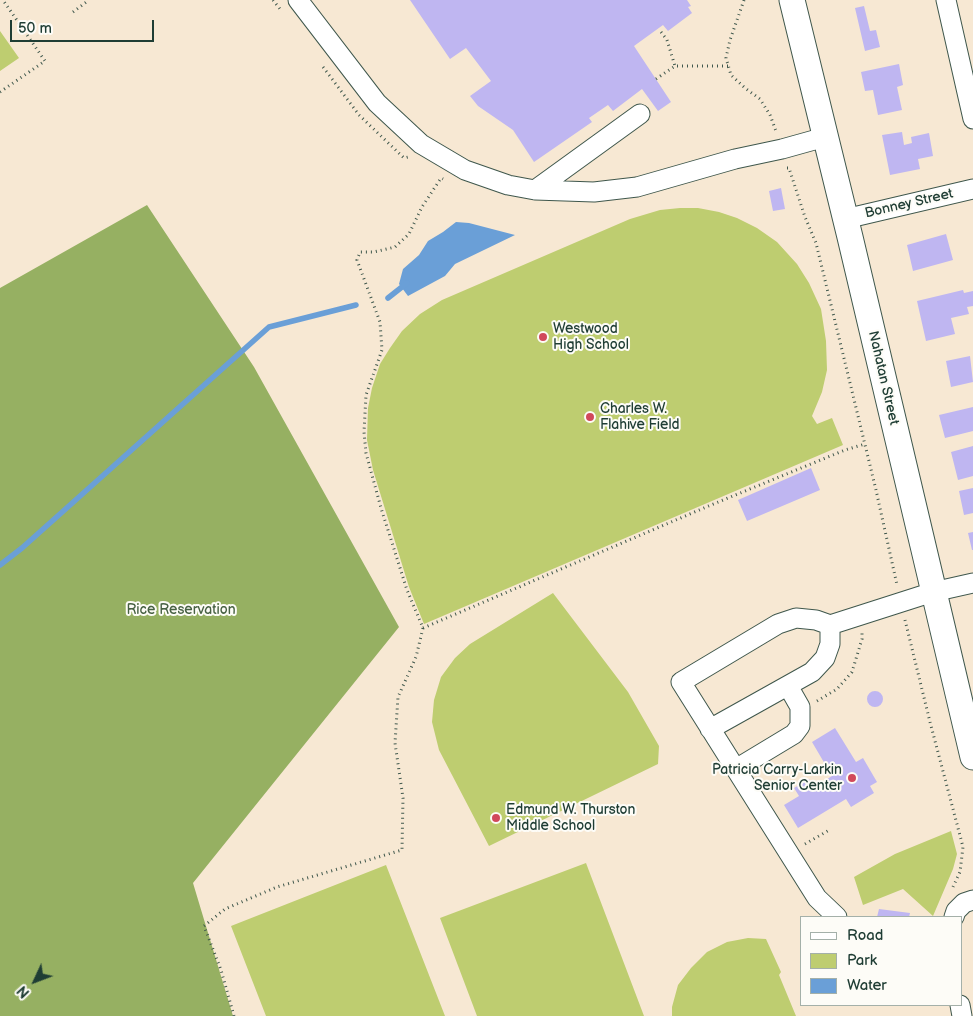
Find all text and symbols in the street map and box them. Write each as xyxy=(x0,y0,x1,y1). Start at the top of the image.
scale bar xyxy=(12,10,156,42)
text: 50 m xyxy=(18,19,52,38)
street label: Bonney Street xyxy=(863,186,955,222)
place label: Westwood High School xyxy=(553,321,629,354)
street label: Nahatan Street xyxy=(864,329,902,427)
marker: Westwood High School xyxy=(537,331,549,343)
place label: Charles W. Flahive Field xyxy=(600,401,679,434)
marker: Charles W. Flahive Field xyxy=(584,411,596,423)
park label: Rice Reservation xyxy=(126,602,236,618)
place label: Patricia Carry-Larkin Senior Center xyxy=(712,762,842,794)
marker: Patricia Carry-Larkin Senior Center xyxy=(846,772,858,784)
place label: Edmund W. Thurston Middle School xyxy=(506,802,635,834)
marker: Edmund W. Thurston Middle School xyxy=(490,812,502,824)
legend xyxy=(800,916,963,1006)
text: Road xyxy=(847,926,883,945)
text: Park xyxy=(847,951,877,970)
north arrow xyxy=(10,956,60,1006)
text: Water xyxy=(847,976,887,995)
text: N xyxy=(14,982,33,1001)

